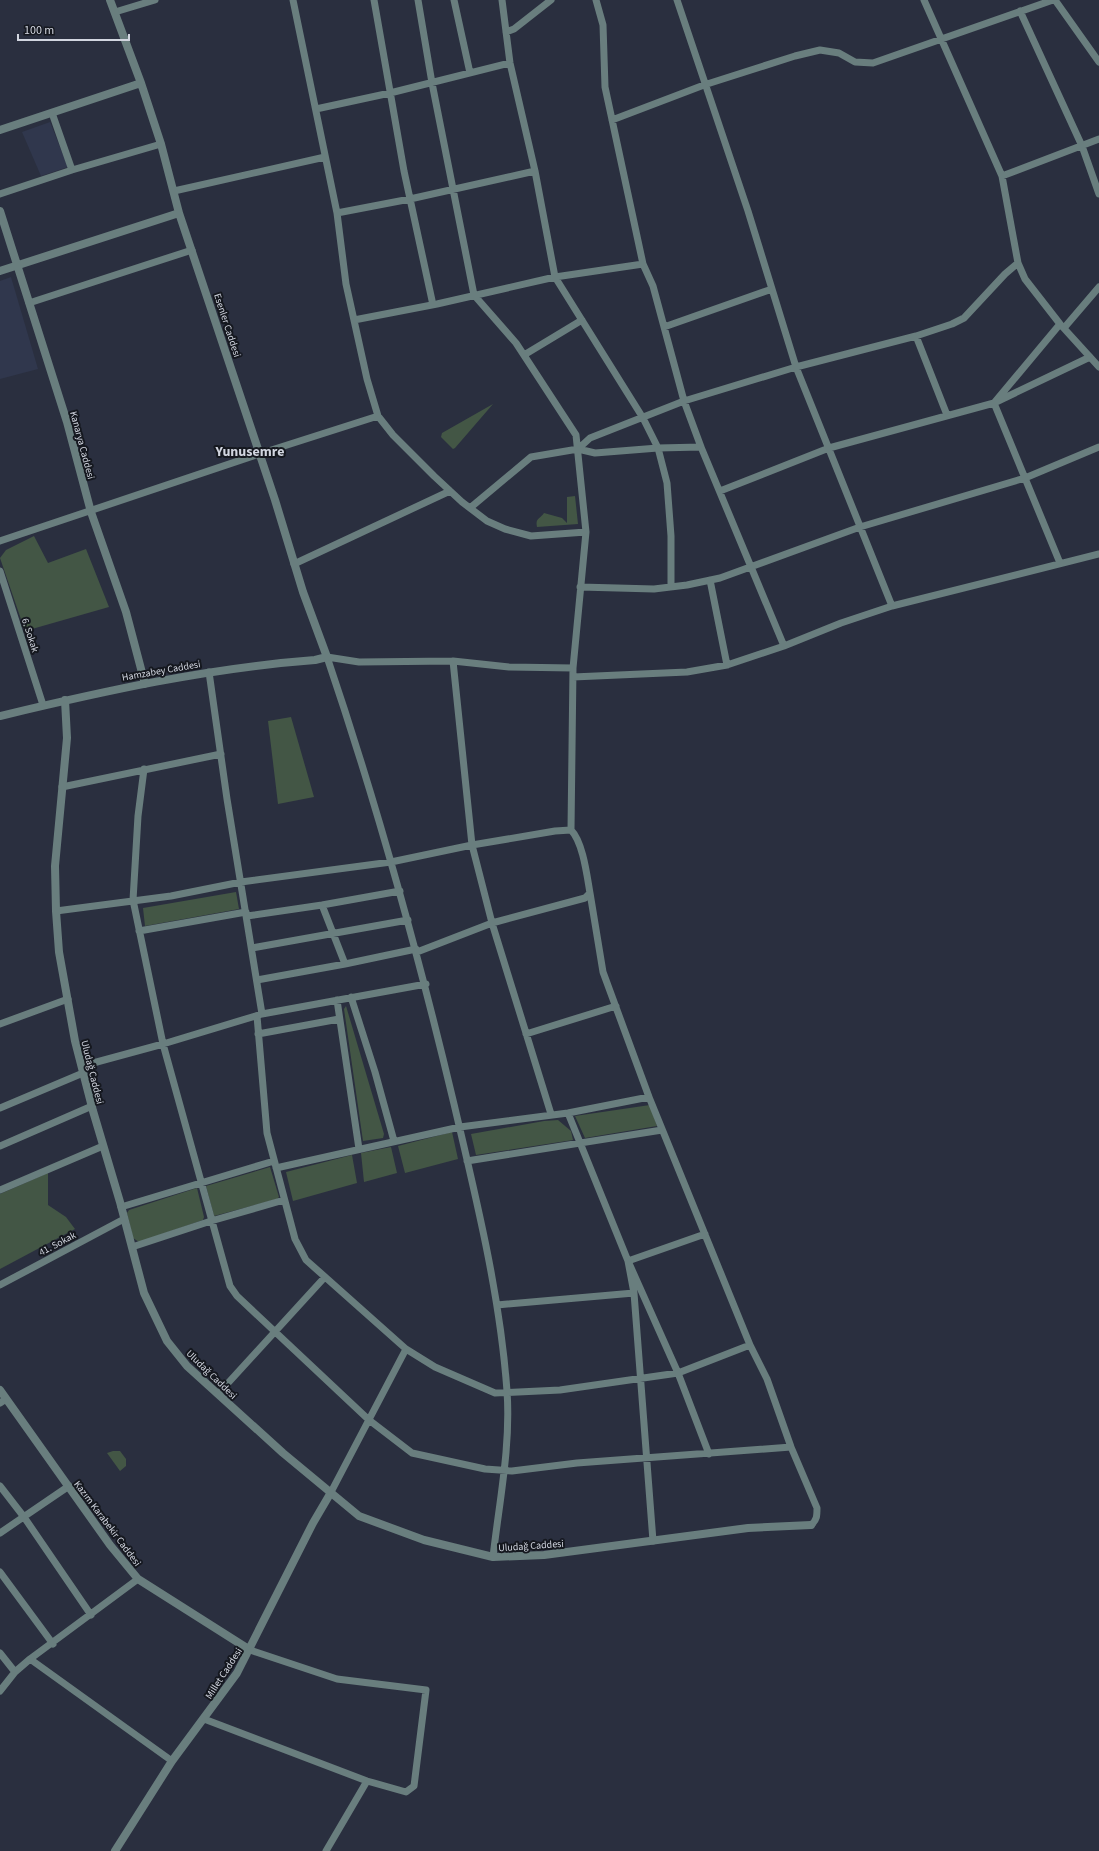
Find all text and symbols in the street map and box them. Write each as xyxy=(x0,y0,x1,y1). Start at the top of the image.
scale bar xyxy=(18,16,129,42)
text: 100 m xyxy=(24,22,54,39)
street label: Esenler Caddesi xyxy=(210,292,244,359)
street label: Kanarya Caddesi xyxy=(66,410,98,481)
district label: Yunusemre xyxy=(215,442,284,462)
street label: 6. Sokak xyxy=(18,616,42,654)
street label: Hamzabey Caddesi xyxy=(121,657,202,685)
street label: Uludağ Caddesi xyxy=(77,1039,107,1106)
street label: 41. Sokak xyxy=(37,1228,78,1259)
street label: Uludağ Caddesi xyxy=(183,1347,240,1403)
street label: Kazım Karabekir Caddesi xyxy=(70,1478,144,1569)
street label: Uludağ Caddesi xyxy=(498,1537,564,1555)
street label: Millet Caddesi xyxy=(202,1645,246,1702)

